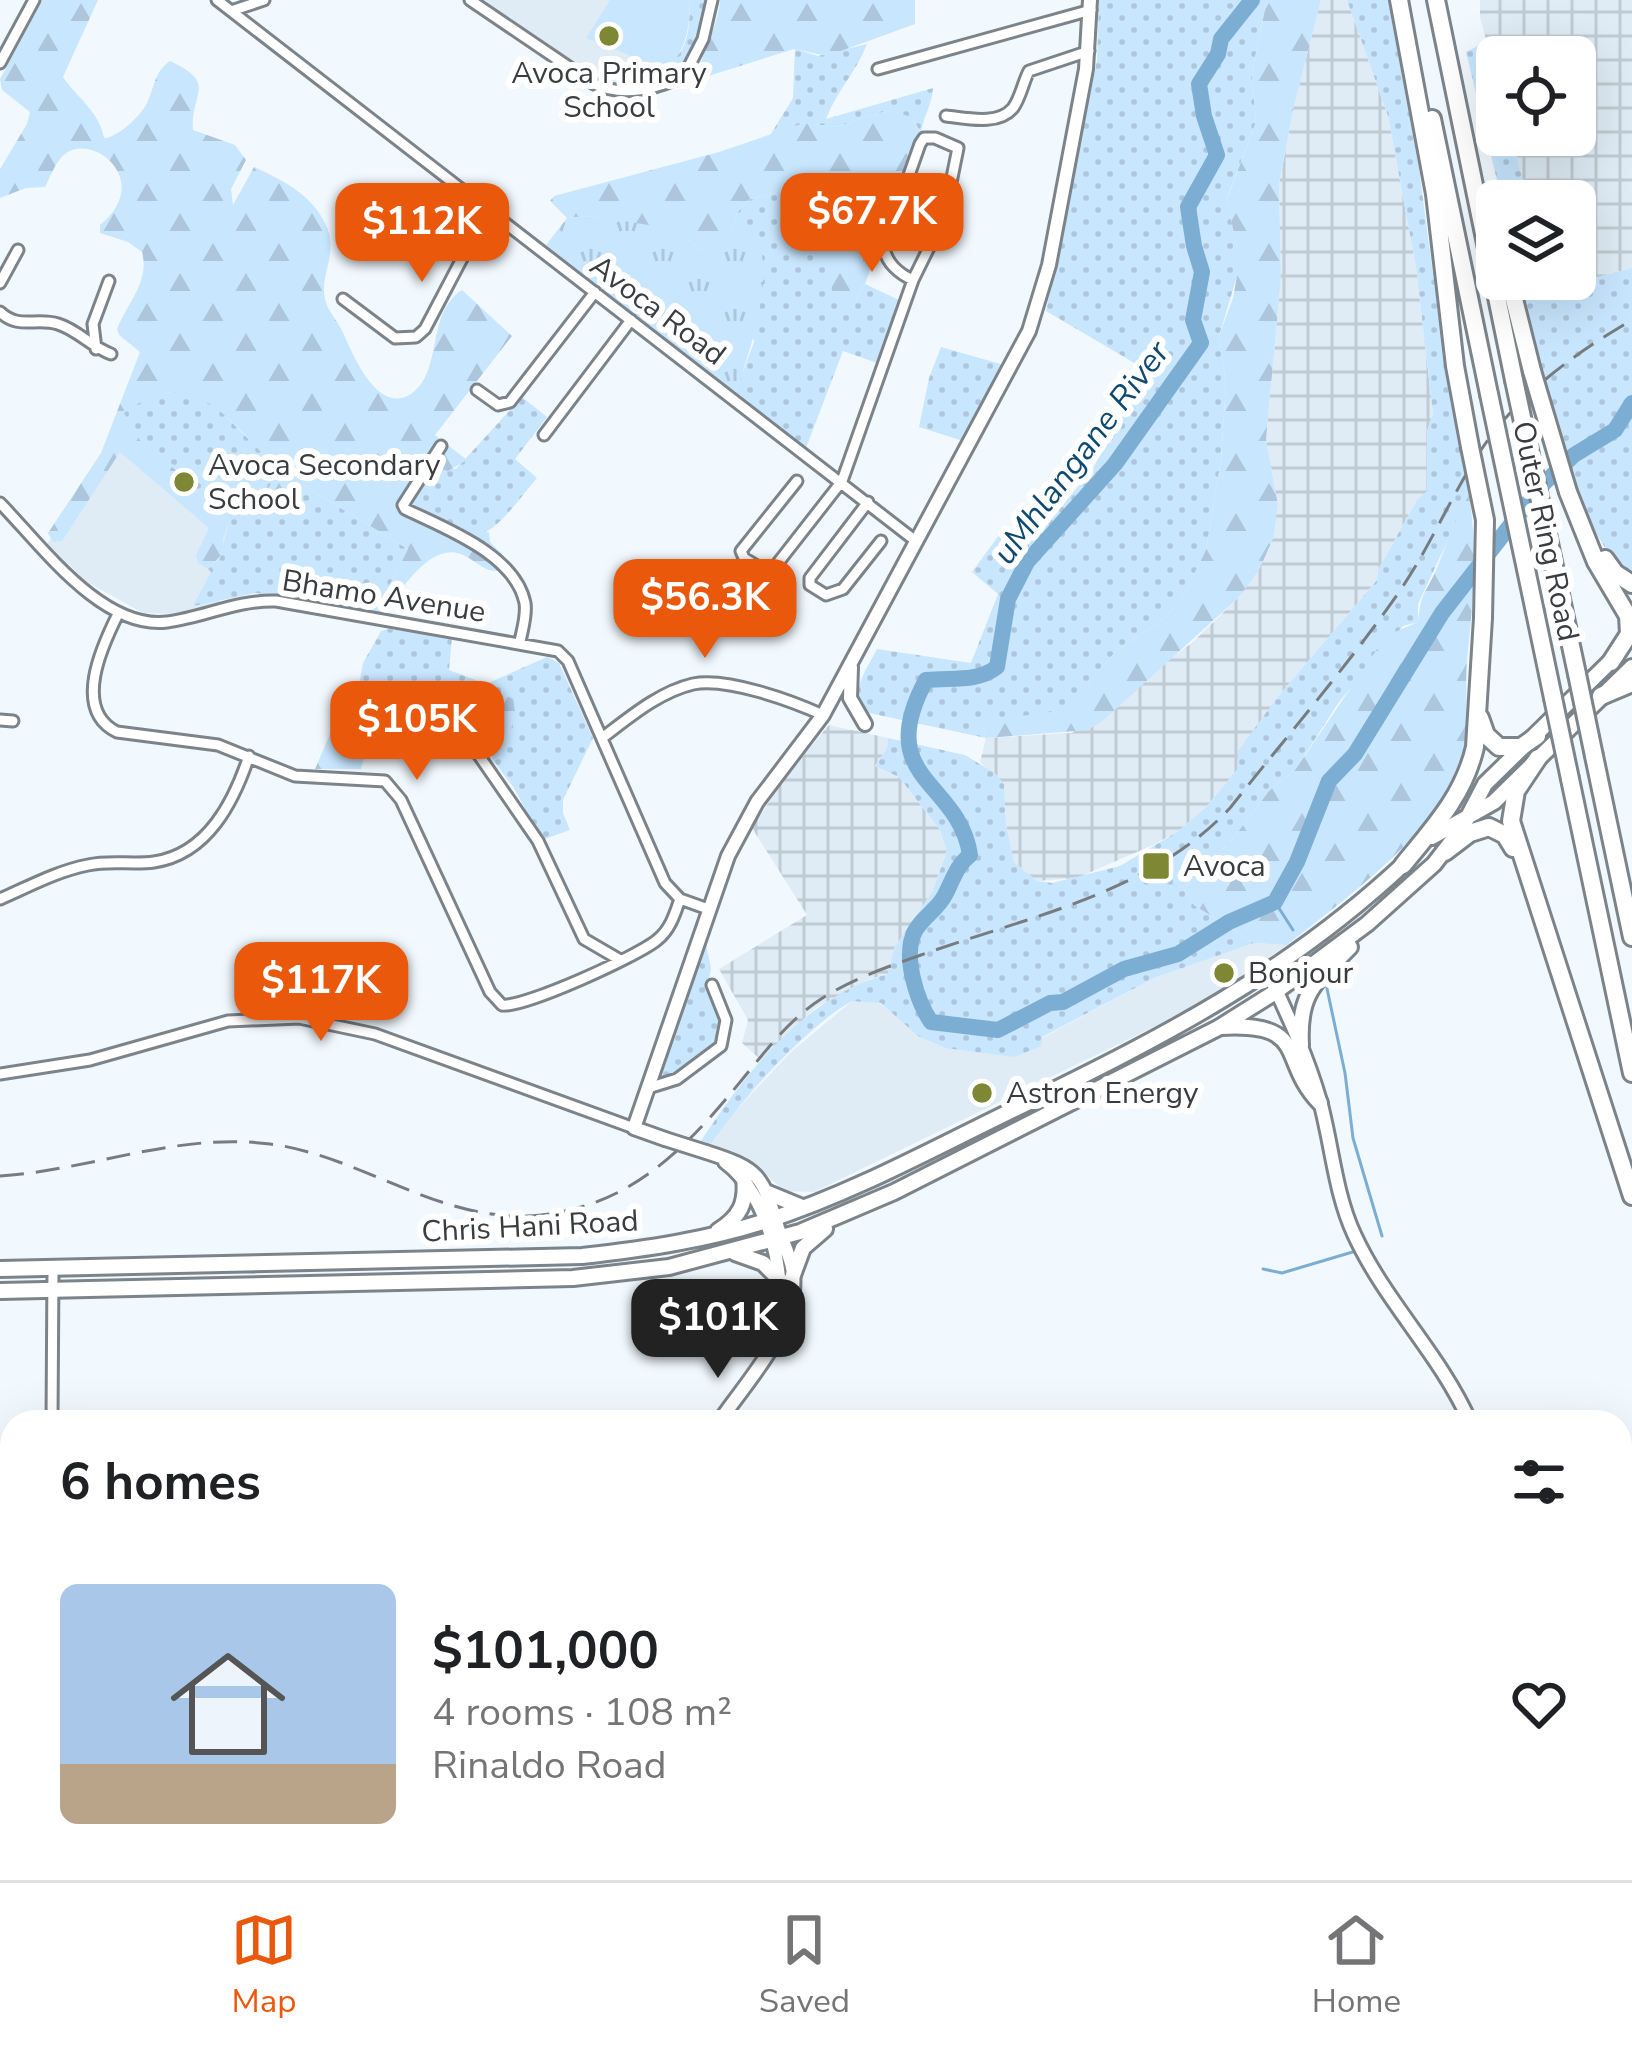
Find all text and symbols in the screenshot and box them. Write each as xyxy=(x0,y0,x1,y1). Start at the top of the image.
marker: Avoca Primary School xyxy=(596,23,622,49)
map controls xyxy=(1476,36,1596,300)
button: locate xyxy=(1476,36,1596,156)
place label: Avoca Primary School xyxy=(511,53,707,128)
pin: $67.7K xyxy=(774,173,970,275)
button: layers xyxy=(1476,180,1596,300)
pin: $112K xyxy=(338,183,506,285)
text: $67.7K xyxy=(807,185,937,238)
text: $112K xyxy=(362,195,482,248)
street label: Avoca Road xyxy=(581,246,734,375)
water label: uMhlangane River xyxy=(982,331,1181,574)
street label: Outer Ring Road xyxy=(1502,417,1589,645)
place label: Avoca Secondary School xyxy=(208,445,441,520)
marker: Avoca Secondary School xyxy=(171,469,197,495)
pin: $56.3K xyxy=(607,559,803,661)
street label: Bhamo Avenue xyxy=(279,560,489,633)
text: $56.3K xyxy=(640,571,770,624)
pin: $105K xyxy=(333,681,501,783)
text: $105K xyxy=(357,693,477,746)
place label: Avoca xyxy=(1183,846,1266,887)
marker: Avoca xyxy=(1140,850,1172,882)
pin: $117K xyxy=(237,942,405,1044)
place label: Bonjour xyxy=(1248,953,1354,994)
text: $117K xyxy=(261,954,381,1007)
marker: Bonjour xyxy=(1211,960,1237,986)
place label: Astron Energy xyxy=(1006,1073,1199,1114)
marker: Astron Energy xyxy=(969,1080,995,1106)
street label: Chris Hani Road xyxy=(420,1200,640,1253)
pin: $101K xyxy=(634,1279,802,1381)
text: $101K xyxy=(658,1291,778,1344)
text: 6 homes xyxy=(60,1447,261,1517)
icon: filters xyxy=(1506,1449,1572,1515)
text: $101,000 xyxy=(432,1616,659,1686)
icon: home xyxy=(156,1632,300,1776)
icon: heart xyxy=(1506,1671,1572,1737)
text: 4 rooms · 108 m² xyxy=(432,1686,732,1739)
text: Rinaldo Road xyxy=(432,1739,667,1792)
tab: Map xyxy=(231,1907,297,2024)
tab: Saved xyxy=(759,1907,850,2024)
tab: Home xyxy=(1312,1907,1401,2024)

